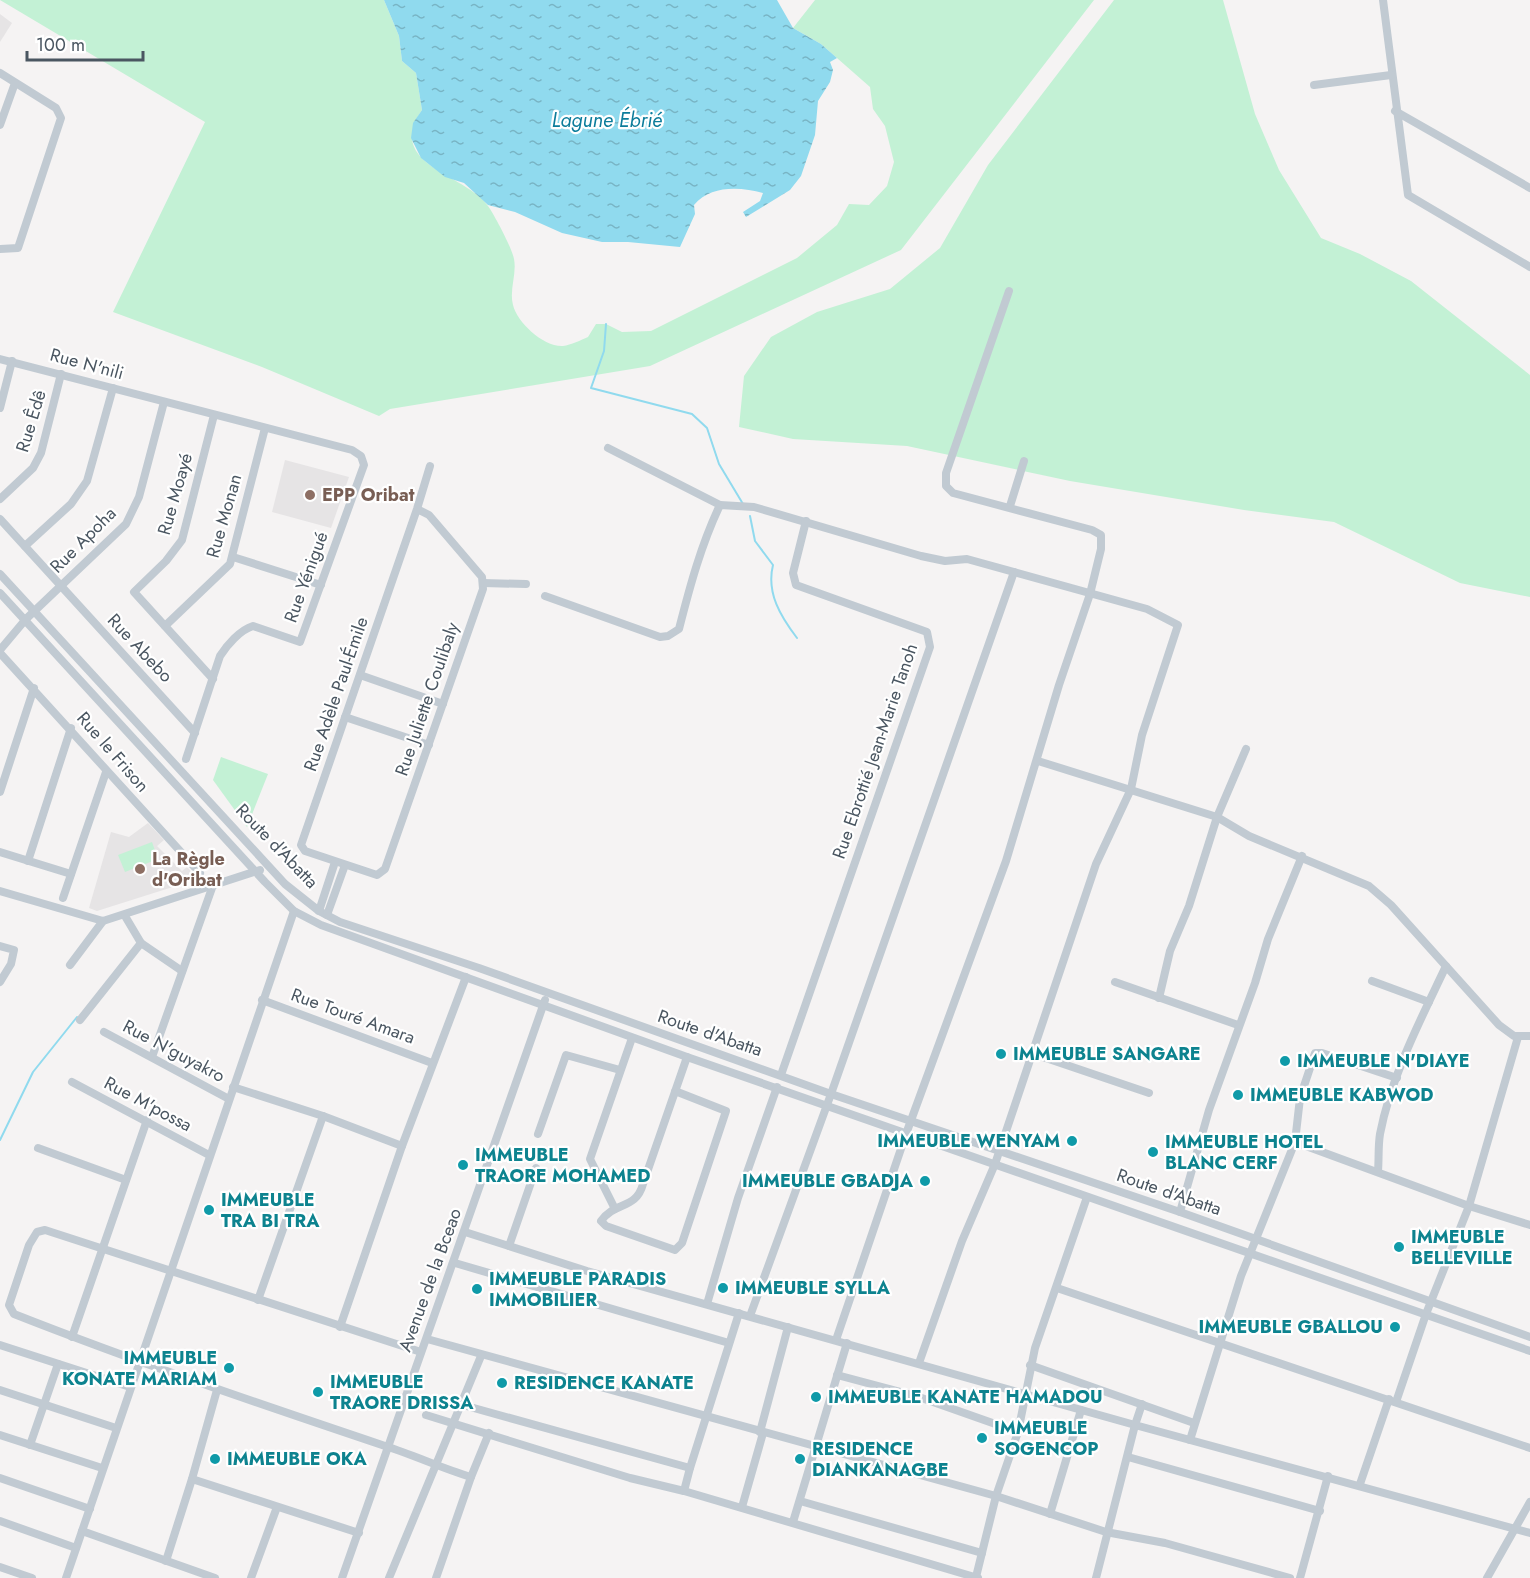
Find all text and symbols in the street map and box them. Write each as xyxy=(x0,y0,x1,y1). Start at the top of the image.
scale bar xyxy=(27,24,142,62)
text: 100 m xyxy=(36,32,85,58)
water label: Lagune Ébrié xyxy=(552,106,663,135)
street label: Rue N'nili xyxy=(47,342,127,386)
street label: Rue Êdê xyxy=(9,387,53,455)
street label: Rue Moayé xyxy=(151,450,199,538)
street label: Rue Monan xyxy=(200,471,248,561)
place label: EPP Oribat xyxy=(322,482,415,508)
marker: EPP Oribat xyxy=(303,488,317,502)
street label: Rue Apoha xyxy=(44,501,122,579)
street label: Rue Yénigué xyxy=(278,528,334,626)
street label: Rue Abebo xyxy=(101,608,179,688)
street label: Rue Adèle Paul-Émile xyxy=(297,613,375,775)
street label: Rue Juliette Coulibaly xyxy=(389,619,465,779)
street label: Rue Ebrottié Jean-Marie Tanoh xyxy=(826,640,924,862)
street label: Rue le Frison xyxy=(71,706,155,798)
street label: Route d'Abatta xyxy=(230,798,324,894)
place label: La Règle d'Oribat xyxy=(152,846,225,893)
marker: La Règle d'Oribat xyxy=(133,862,147,876)
street label: Rue Touré Amara xyxy=(287,982,419,1050)
street label: Route d'Abatta xyxy=(654,1003,766,1063)
street label: Rue N'guyakro xyxy=(118,1013,230,1089)
place label: IMMEUBLE SANGARE xyxy=(1013,1041,1201,1067)
marker: IMMEUBLE SANGARE xyxy=(994,1047,1008,1061)
place label: IMMEUBLE N'DIAYE xyxy=(1297,1048,1470,1074)
marker: IMMEUBLE N'DIAYE xyxy=(1278,1054,1292,1068)
street label: Rue M'possa xyxy=(99,1070,197,1138)
place label: IMMEUBLE KABWOD xyxy=(1250,1082,1433,1108)
marker: IMMEUBLE KABWOD xyxy=(1231,1088,1245,1102)
place label: IMMEUBLE WENYAM xyxy=(877,1128,1060,1154)
place label: IMMEUBLE HOTEL BLANC CERF xyxy=(1165,1129,1323,1176)
marker: IMMEUBLE WENYAM xyxy=(1065,1134,1079,1148)
place label: IMMEUBLE TRAORE MOHAMED xyxy=(475,1142,650,1189)
marker: IMMEUBLE HOTEL BLANC CERF xyxy=(1146,1145,1160,1159)
marker: IMMEUBLE TRAORE MOHAMED xyxy=(456,1158,470,1172)
street label: Route d'Abatta xyxy=(1113,1162,1225,1222)
place label: IMMEUBLE GBADJA xyxy=(742,1168,914,1194)
marker: IMMEUBLE GBADJA xyxy=(918,1174,932,1188)
place label: IMMEUBLE TRA BI TRA xyxy=(221,1187,320,1234)
marker: IMMEUBLE TRA BI TRA xyxy=(202,1203,216,1217)
street label: Avenue de la Bceao xyxy=(392,1204,468,1355)
place label: IMMEUBLE BELLEVILLE xyxy=(1411,1224,1513,1271)
marker: IMMEUBLE BELLEVILLE xyxy=(1392,1240,1406,1254)
place label: IMMEUBLE PARADIS IMMOBILIER xyxy=(489,1266,666,1313)
place label: IMMEUBLE SYLLA xyxy=(735,1275,891,1301)
marker: IMMEUBLE SYLLA xyxy=(716,1281,730,1295)
marker: IMMEUBLE PARADIS IMMOBILIER xyxy=(470,1282,484,1296)
place label: IMMEUBLE GBALLOU xyxy=(1199,1314,1383,1340)
marker: IMMEUBLE GBALLOU xyxy=(1388,1320,1402,1334)
place label: IMMEUBLE KONATE MARIAM xyxy=(62,1345,217,1392)
marker: IMMEUBLE KONATE MARIAM xyxy=(222,1361,236,1375)
place label: IMMEUBLE TRAORE DRISSA xyxy=(330,1369,474,1416)
place label: RESIDENCE KANATE xyxy=(514,1370,694,1396)
marker: RESIDENCE KANATE xyxy=(495,1376,509,1390)
place label: IMMEUBLE KANATE HAMADOU xyxy=(828,1384,1103,1410)
marker: IMMEUBLE TRAORE DRISSA xyxy=(311,1385,325,1399)
marker: IMMEUBLE KANATE HAMADOU xyxy=(809,1390,823,1404)
place label: IMMEUBLE SOGENCOP xyxy=(994,1415,1098,1462)
marker: IMMEUBLE SOGENCOP xyxy=(975,1431,989,1445)
place label: RESIDENCE DIANKANAGBE xyxy=(812,1436,949,1483)
place label: IMMEUBLE OKA xyxy=(227,1446,367,1472)
marker: IMMEUBLE OKA xyxy=(208,1452,222,1466)
marker: RESIDENCE DIANKANAGBE xyxy=(793,1452,807,1466)

